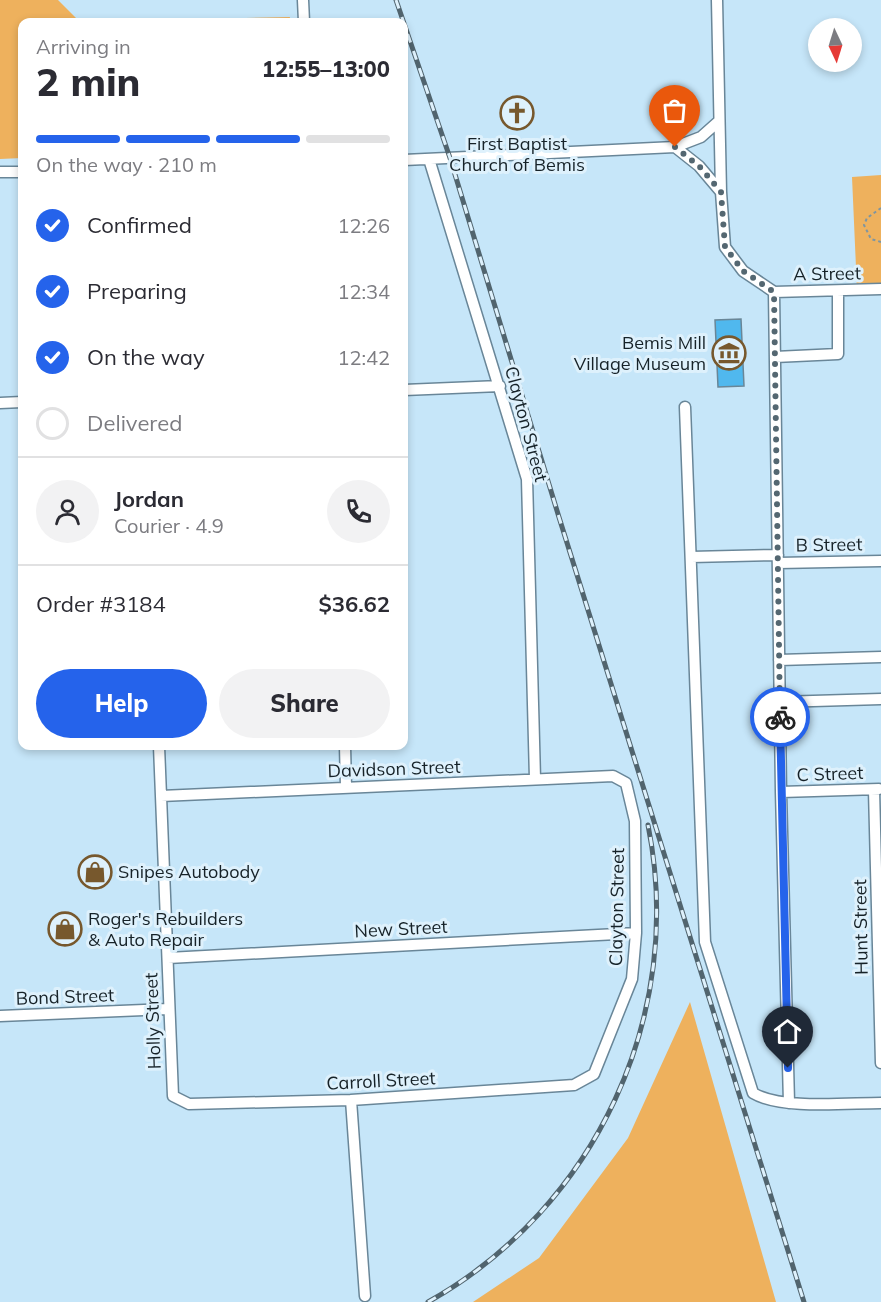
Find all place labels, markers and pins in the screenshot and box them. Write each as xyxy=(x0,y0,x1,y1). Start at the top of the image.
pin xyxy=(649,85,700,147)
church icon: First Baptist Church of Bemis xyxy=(499,95,535,131)
place label: First Baptist Church of Bemis xyxy=(449,132,585,176)
place label: Bemis Mill Village Museum xyxy=(574,331,706,375)
museum icon: Bemis Mill Village Museum xyxy=(711,335,747,371)
shop icon: Snipes Autobody xyxy=(77,854,113,890)
place label: Snipes Autobody xyxy=(118,860,260,883)
place label: Roger's Rebuilders & Auto Repair xyxy=(88,907,243,951)
shop icon: Roger's Rebuilders & Auto Repair xyxy=(47,911,83,947)
pin xyxy=(762,1006,813,1068)

